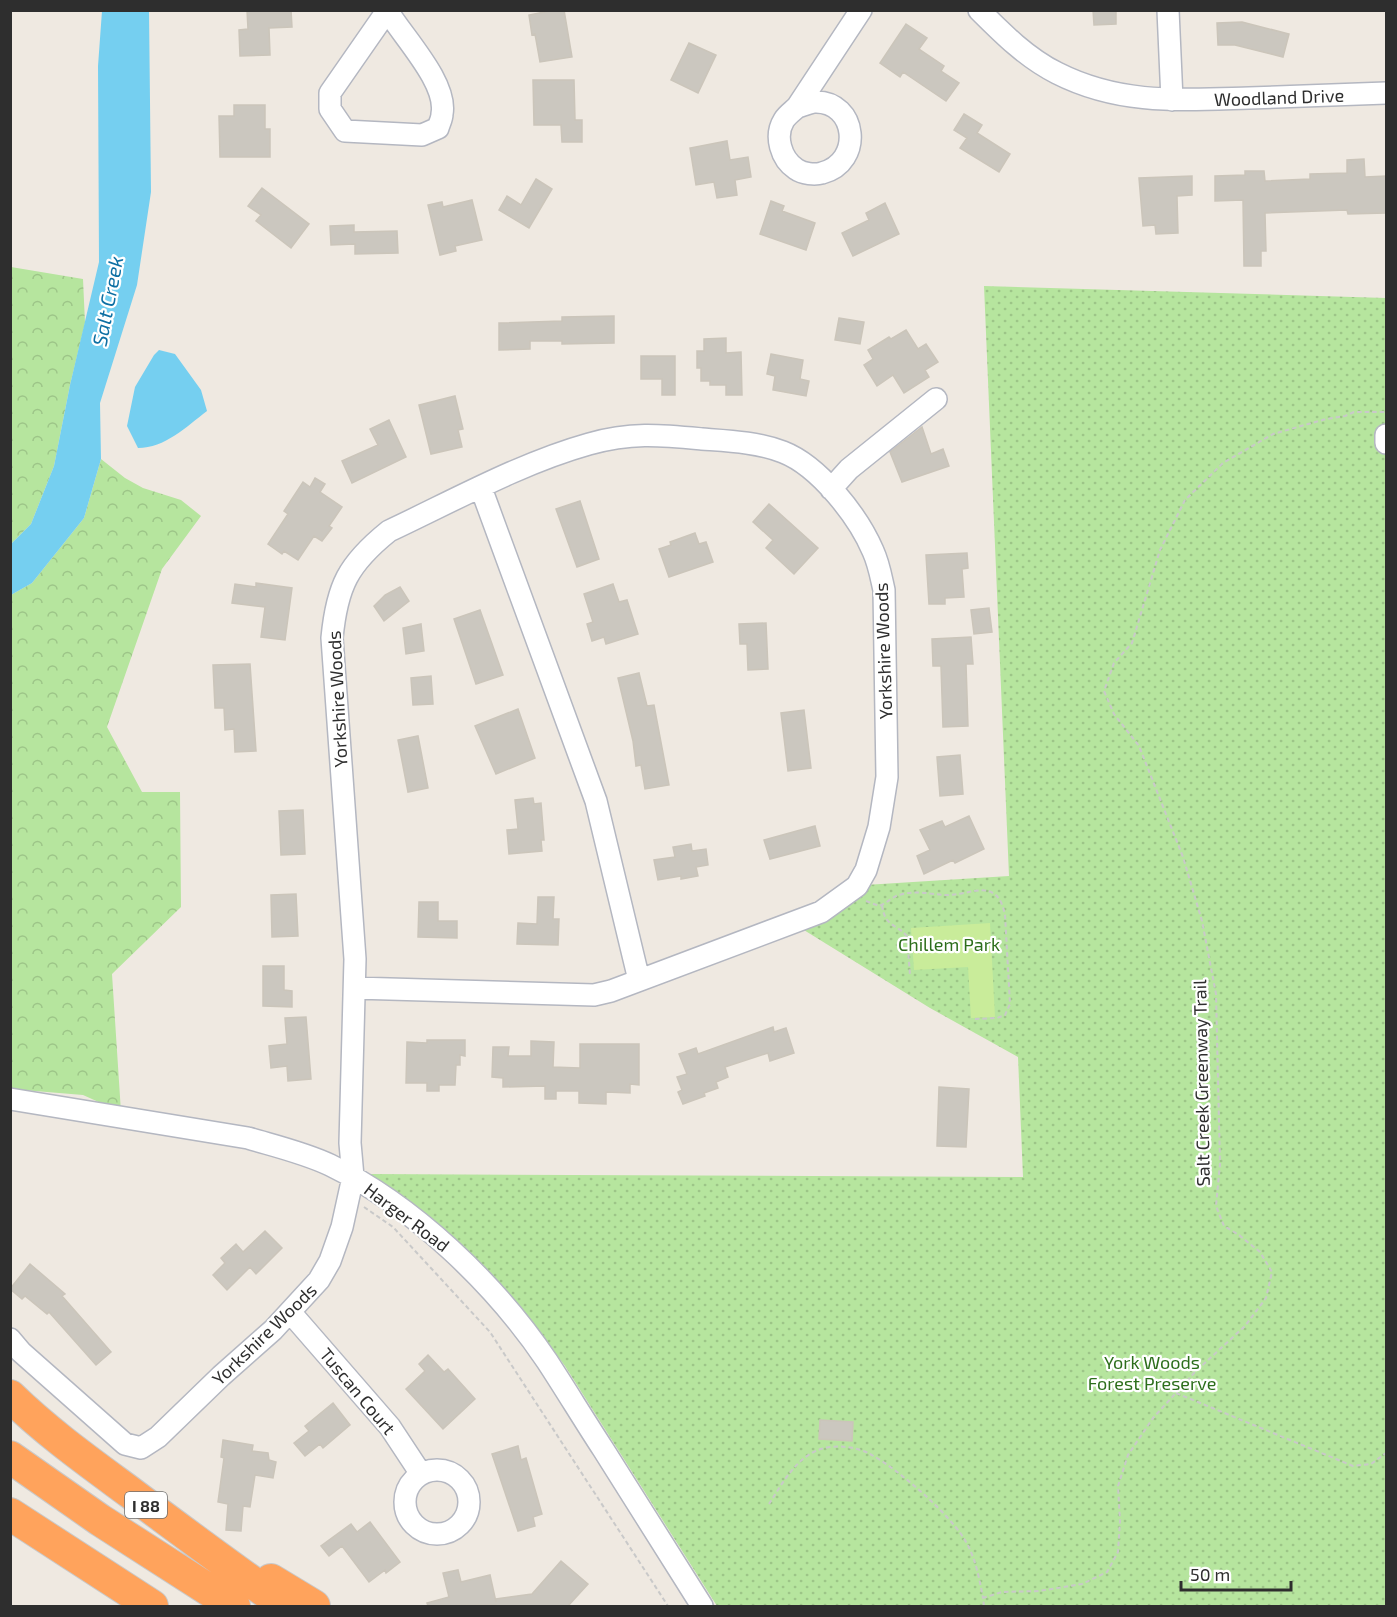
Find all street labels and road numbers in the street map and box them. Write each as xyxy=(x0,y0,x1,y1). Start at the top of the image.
street label: Woodland Drive xyxy=(1214,84,1344,110)
street label: Yorkshire Woods xyxy=(870,582,896,720)
street label: Yorkshire Woods xyxy=(322,630,352,768)
street label: Salt Creek Greenway Trail xyxy=(1188,979,1214,1187)
street label: Harger Road xyxy=(360,1178,454,1256)
street label: Yorkshire Woods xyxy=(207,1279,321,1389)
street label: Tuscan Court xyxy=(315,1343,401,1439)
road number: I 88 xyxy=(125,1492,167,1518)

